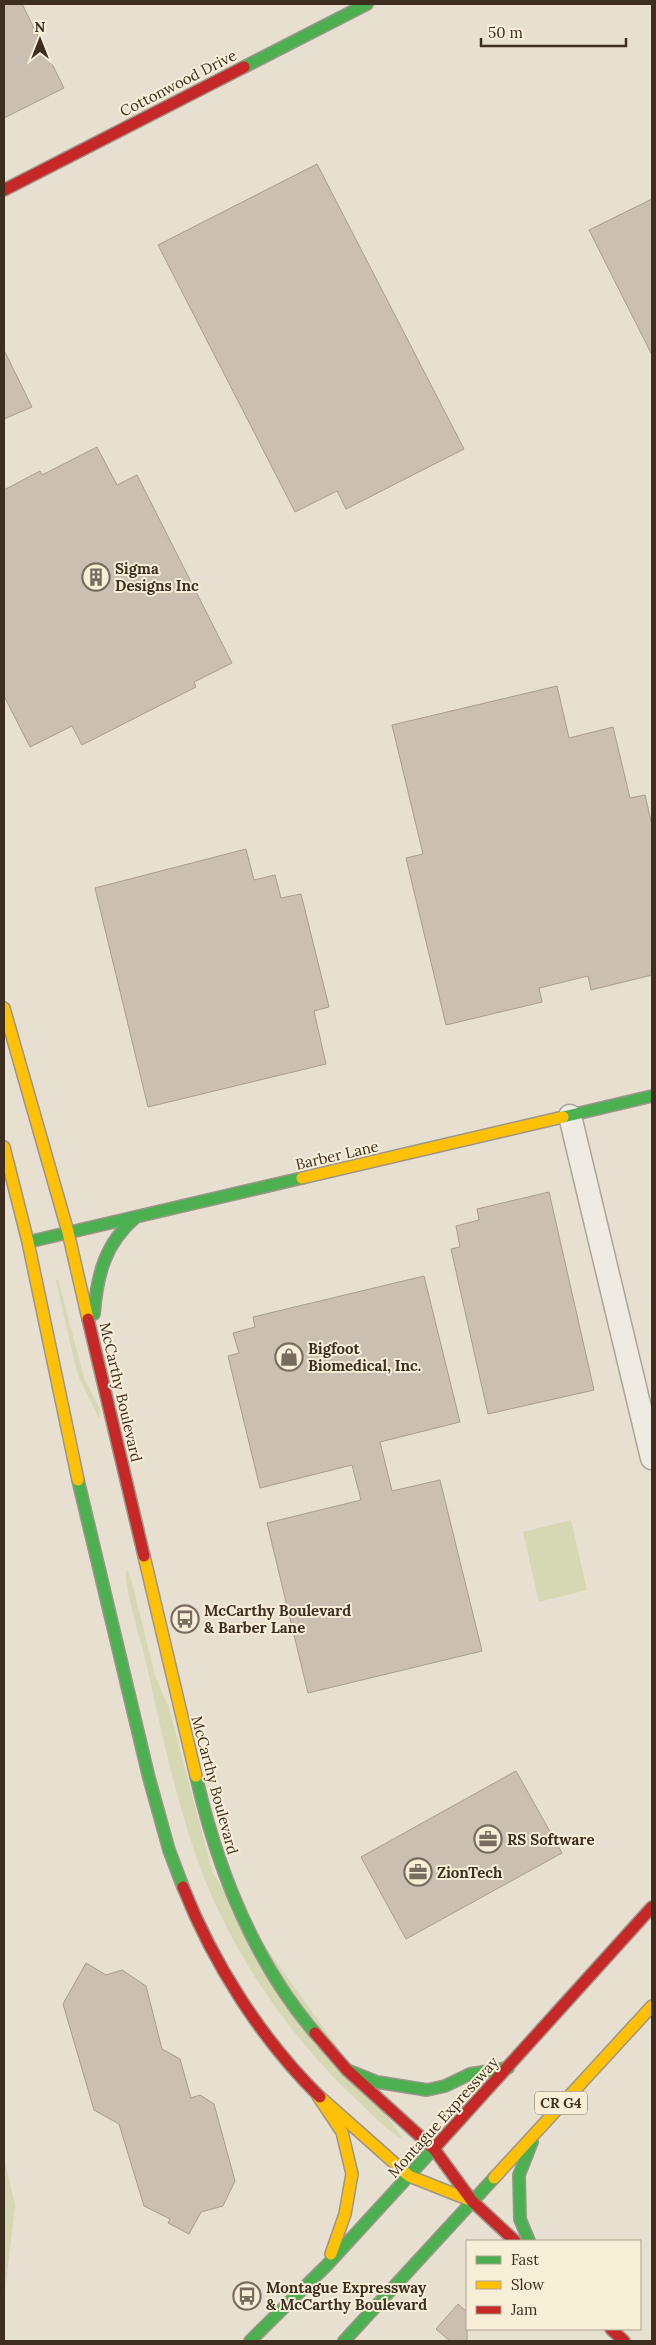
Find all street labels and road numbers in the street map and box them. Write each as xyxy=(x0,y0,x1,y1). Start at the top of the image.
street label: Cottonwood Drive xyxy=(116,45,240,121)
street label: Barber Lane xyxy=(294,1136,380,1174)
street label: McCarthy Boulevard xyxy=(96,1320,146,1464)
street label: McCarthy Boulevard xyxy=(187,1714,243,1856)
street label: Montague Expressway xyxy=(384,2053,502,2181)
road number: CR G4 xyxy=(535,2092,587,2114)

